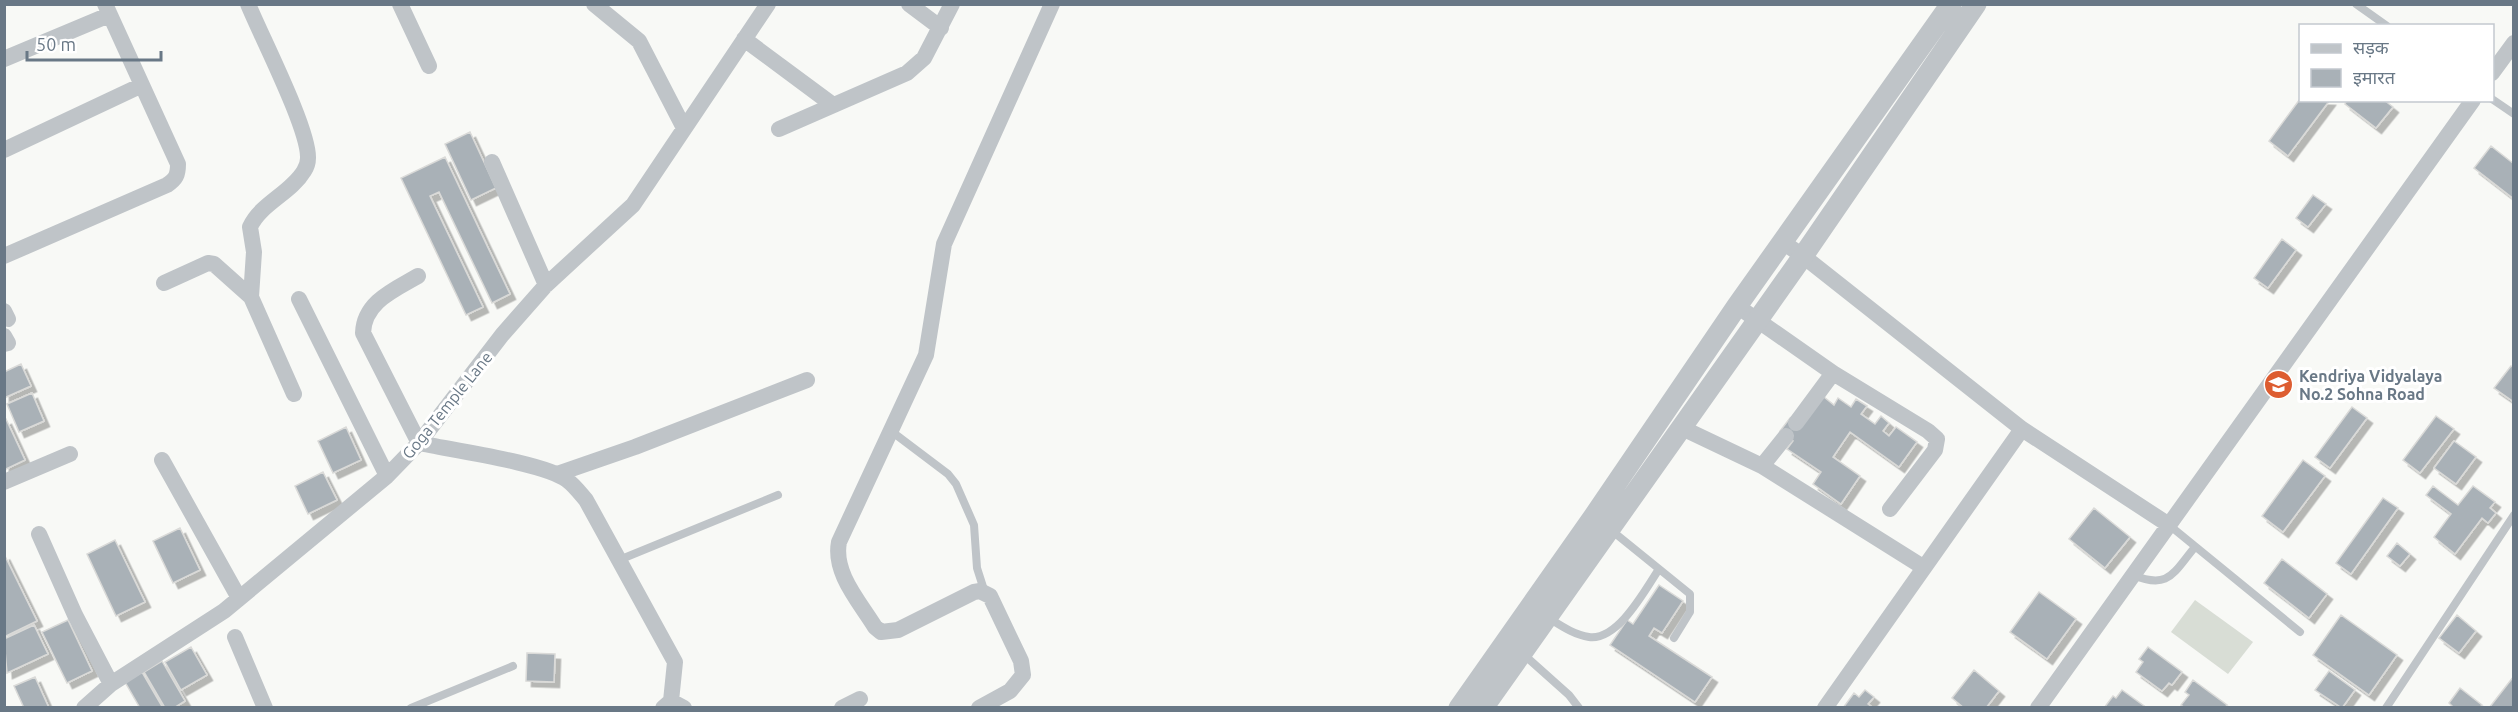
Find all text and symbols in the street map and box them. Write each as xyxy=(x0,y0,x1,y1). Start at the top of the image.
scale bar xyxy=(27,24,160,62)
legend xyxy=(2299,24,2494,102)
text: 50 m xyxy=(36,34,76,54)
text: सड़क xyxy=(2353,37,2390,58)
text: इमारत xyxy=(2353,67,2396,87)
street label: Goga Temple Lane xyxy=(398,348,496,462)
place label: Kendriya Vidyalaya No.2 Sohna Road xyxy=(2299,367,2442,403)
school or university icon: Kendriya Vidyalaya No.2 Sohna Road xyxy=(2262,369,2294,401)

